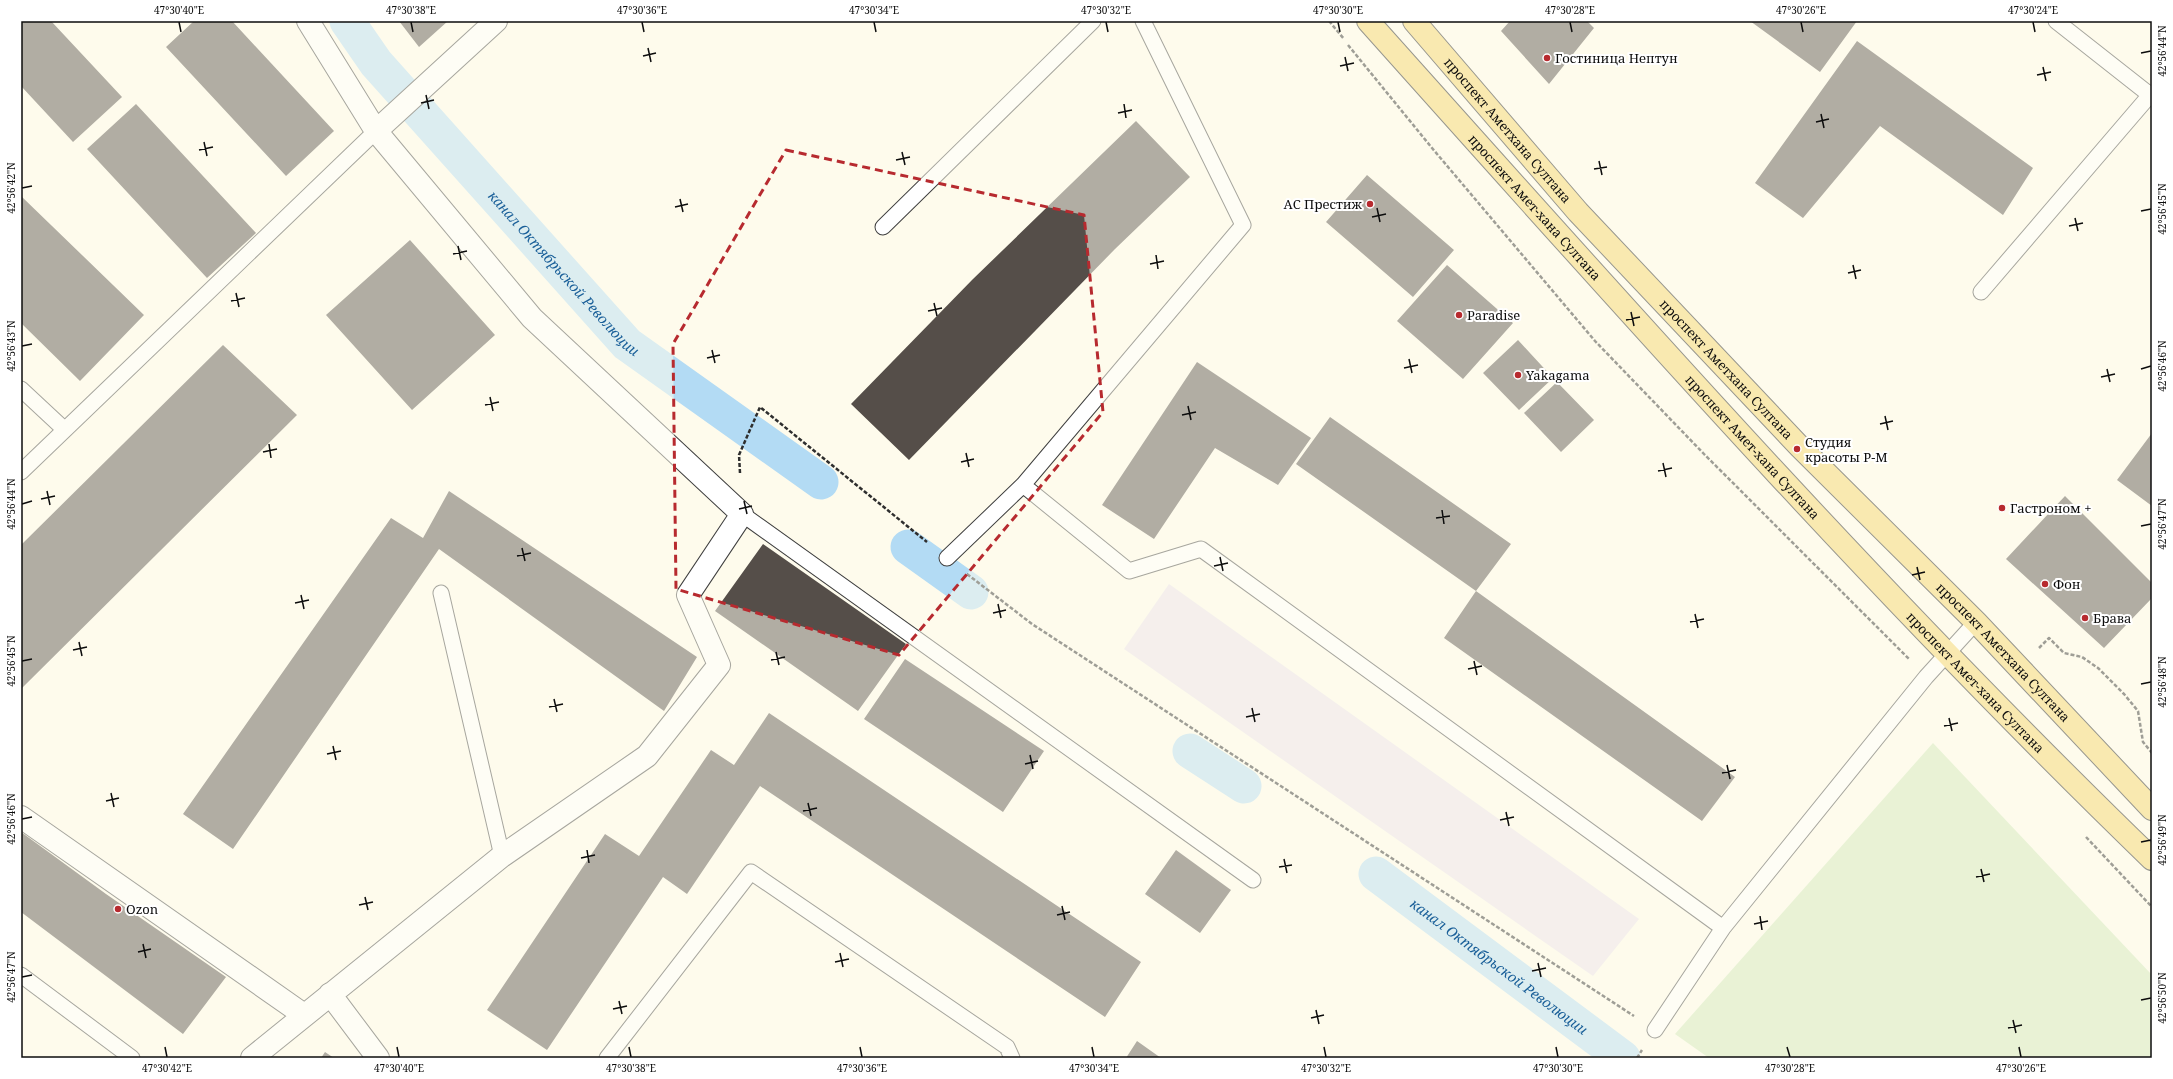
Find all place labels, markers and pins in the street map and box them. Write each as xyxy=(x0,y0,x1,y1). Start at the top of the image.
place label: Гостиница Нептун xyxy=(1555,49,1678,67)
marker: Гостиница Нептун xyxy=(1542,53,1552,63)
place label: АС Престиж xyxy=(1284,195,1363,213)
marker: АС Престиж xyxy=(1365,199,1375,209)
place label: Paradise xyxy=(1467,306,1520,324)
marker: Paradise xyxy=(1454,310,1464,320)
place label: Yakagama xyxy=(1525,366,1590,384)
marker: Yakagama xyxy=(1513,370,1523,380)
place label: Студия красоты Р-М xyxy=(1805,433,1888,466)
marker: Студия красоты Р-М xyxy=(1792,444,1802,454)
place label: Гастроном + xyxy=(2010,499,2091,517)
marker: Гастроном + xyxy=(1997,503,2007,513)
place label: Фон xyxy=(2053,575,2081,593)
marker: Фон xyxy=(2040,579,2050,589)
place label: Брава xyxy=(2093,609,2131,627)
marker: Брава xyxy=(2080,613,2090,623)
place label: Ozon xyxy=(126,900,159,918)
marker: Ozon xyxy=(113,904,123,914)

